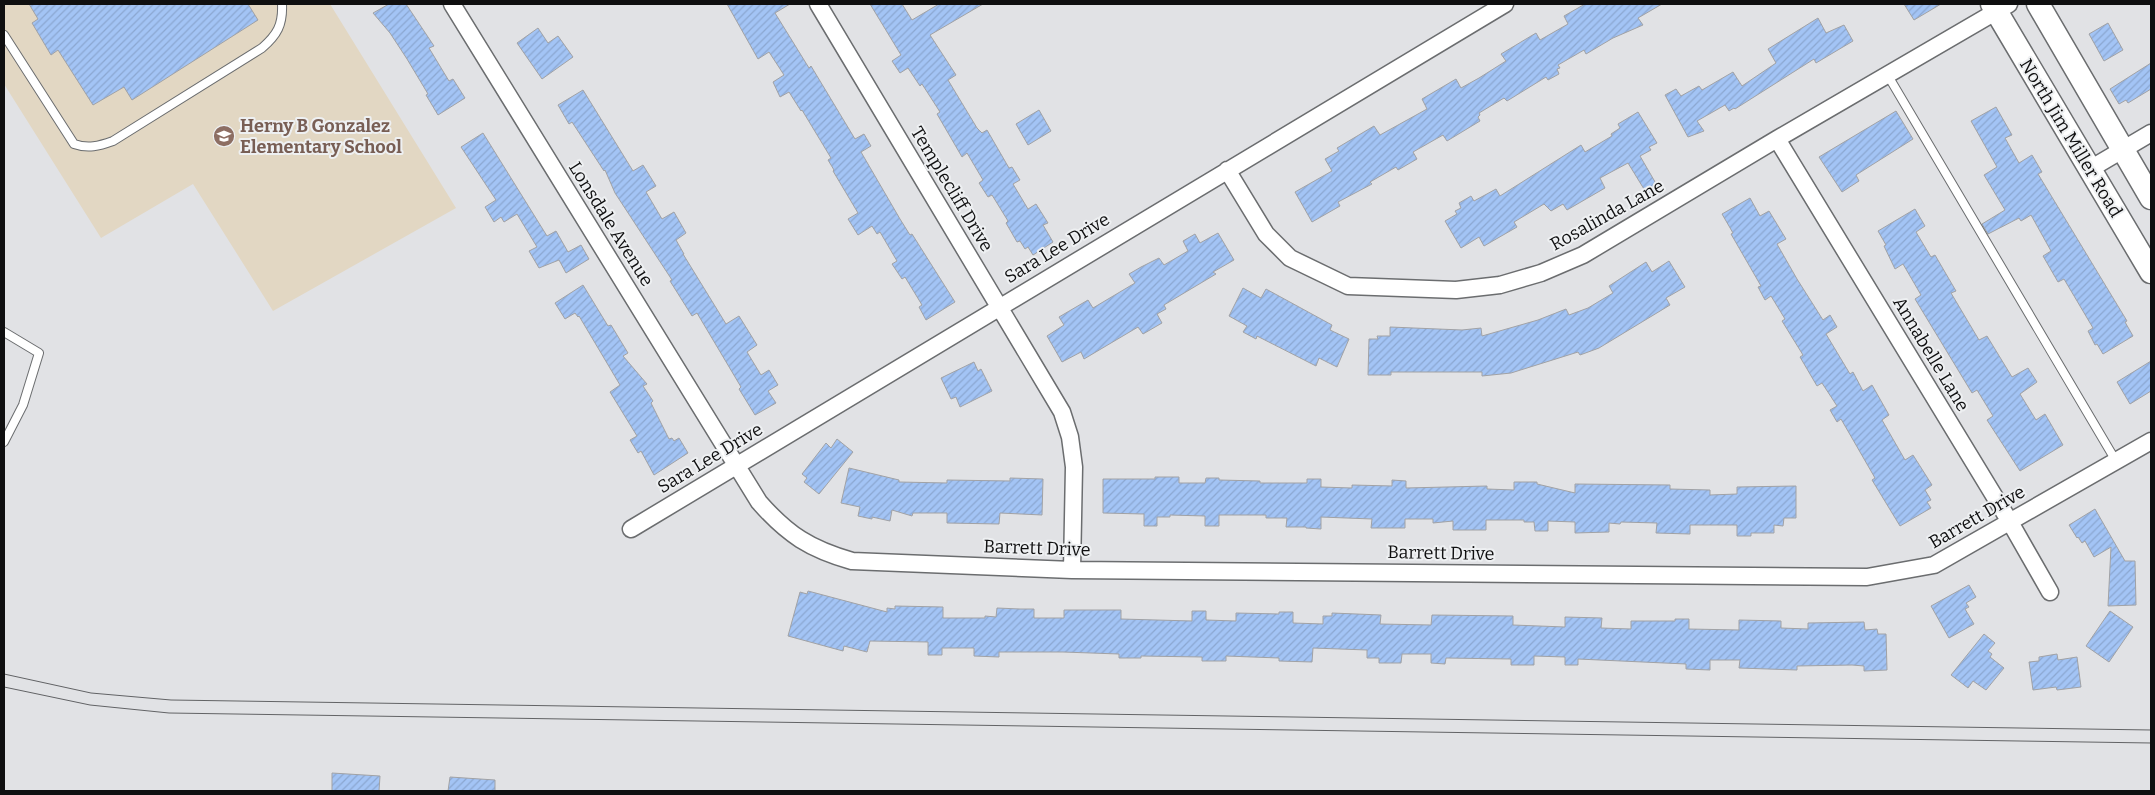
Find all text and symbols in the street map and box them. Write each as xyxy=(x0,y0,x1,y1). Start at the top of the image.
street label: North Jim Miller Road xyxy=(2015,55,2127,222)
place label: Herny B Gonzalez Elementary School xyxy=(240,115,402,158)
street label: Templecliff Drive xyxy=(906,122,998,256)
school or university icon: Herny B Gonzalez Elementary School xyxy=(212,124,236,148)
street label: Lonsdale Avenue xyxy=(564,158,658,290)
street label: Rosalinda Lane xyxy=(1546,175,1668,255)
street label: Sara Lee Drive xyxy=(1001,208,1113,288)
street label: Annabelle Lane xyxy=(1888,293,1974,415)
street label: Sara Lee Drive xyxy=(654,418,766,498)
street label: Barrett Drive xyxy=(1925,481,2029,553)
street label: Barrett Drive xyxy=(983,535,1091,561)
street label: Barrett Drive xyxy=(1387,541,1495,565)

